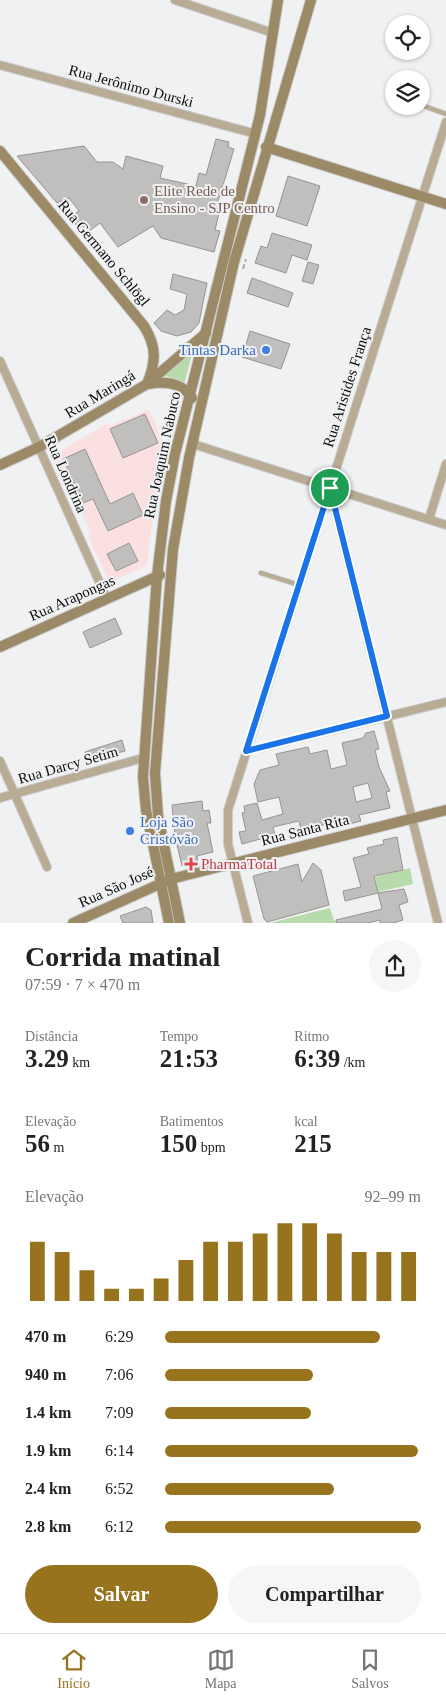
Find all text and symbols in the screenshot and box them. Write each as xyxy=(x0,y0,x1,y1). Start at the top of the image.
map controls xyxy=(385,15,430,115)
button: locate xyxy=(385,15,430,60)
street label: Rua Jerônimo Durski xyxy=(67,62,195,110)
button: layers xyxy=(385,70,430,115)
place label: Elite Rede de Ensino - SJP Centro xyxy=(154,183,275,216)
marker: Elite Rede de Ensino - SJP Centro xyxy=(138,194,150,206)
street label: Rua Germano Schlögl xyxy=(55,197,153,309)
street label: Rua Aristides França xyxy=(320,324,374,449)
place label: Tintas Darka xyxy=(179,342,256,358)
marker: Tintas Darka xyxy=(260,344,272,356)
street label: Rua Maringá xyxy=(62,367,138,421)
street label: Rua Joaquim Nabuco xyxy=(141,390,183,520)
street label: Rua Londrina xyxy=(42,433,90,515)
pin xyxy=(309,467,351,509)
icon: arrive xyxy=(316,474,344,502)
street label: Rua Arapongas xyxy=(27,572,117,624)
street label: Rua Darcy Setim xyxy=(16,743,120,787)
street label: Rua Santa Rita xyxy=(259,811,351,849)
place label: Loja São Cristóvão xyxy=(140,814,198,847)
marker: Loja São Cristóvão xyxy=(124,825,136,837)
place label: PharmaTotal xyxy=(201,856,277,872)
marker: PharmaTotal xyxy=(185,858,197,870)
street label: Rua São José xyxy=(76,863,156,911)
button: share xyxy=(369,940,421,992)
text: Corrida matinal xyxy=(25,941,220,972)
text: 07:59 · 7 × 470 m xyxy=(25,976,140,993)
text: Distância xyxy=(25,1029,78,1044)
text: Tempo xyxy=(160,1029,198,1044)
text: Ritmo xyxy=(294,1029,329,1044)
text: 3.29 xyxy=(25,1045,69,1072)
text: 21:53 xyxy=(160,1045,218,1072)
text: 6:39 xyxy=(294,1045,340,1072)
text: km xyxy=(69,1055,90,1070)
text: /km xyxy=(340,1055,365,1070)
text: Elevação xyxy=(25,1114,76,1129)
text: Batimentos xyxy=(160,1114,223,1129)
text: kcal xyxy=(294,1114,318,1129)
text: 56 xyxy=(25,1130,50,1157)
text: 150 xyxy=(160,1130,197,1157)
text: 215 xyxy=(294,1130,332,1157)
text: m xyxy=(50,1140,64,1155)
text: bpm xyxy=(197,1140,226,1155)
text: Elevação xyxy=(25,1188,84,1205)
text: 92–99 m xyxy=(365,1188,421,1205)
text: 470 m xyxy=(25,1328,66,1345)
text: 6:29 xyxy=(105,1328,133,1345)
text: 940 m xyxy=(25,1366,66,1383)
text: 7:06 xyxy=(105,1366,133,1383)
text: 1.4 km xyxy=(25,1404,71,1421)
text: 7:09 xyxy=(105,1404,133,1421)
text: 1.9 km xyxy=(25,1442,71,1459)
text: 6:14 xyxy=(105,1442,133,1459)
text: 2.4 km xyxy=(25,1480,71,1497)
text: 6:52 xyxy=(105,1480,133,1497)
text: 2.8 km xyxy=(25,1518,71,1535)
text: 6:12 xyxy=(105,1518,133,1535)
button: Salvar xyxy=(25,1565,218,1623)
button: Compartilhar xyxy=(228,1565,421,1623)
tab: Início xyxy=(57,1646,90,1692)
tab: Mapa xyxy=(205,1646,237,1692)
tab: Salvos xyxy=(351,1646,389,1692)

